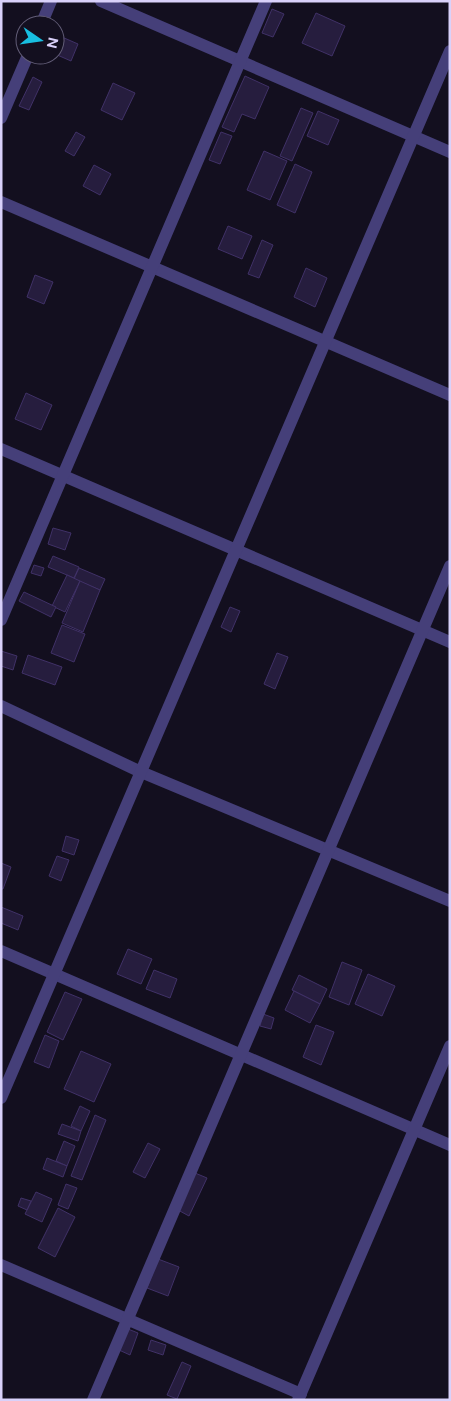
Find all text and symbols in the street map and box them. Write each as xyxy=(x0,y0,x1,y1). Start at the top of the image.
north arrow xyxy=(15,15,65,65)
text: N xyxy=(43,36,62,50)

